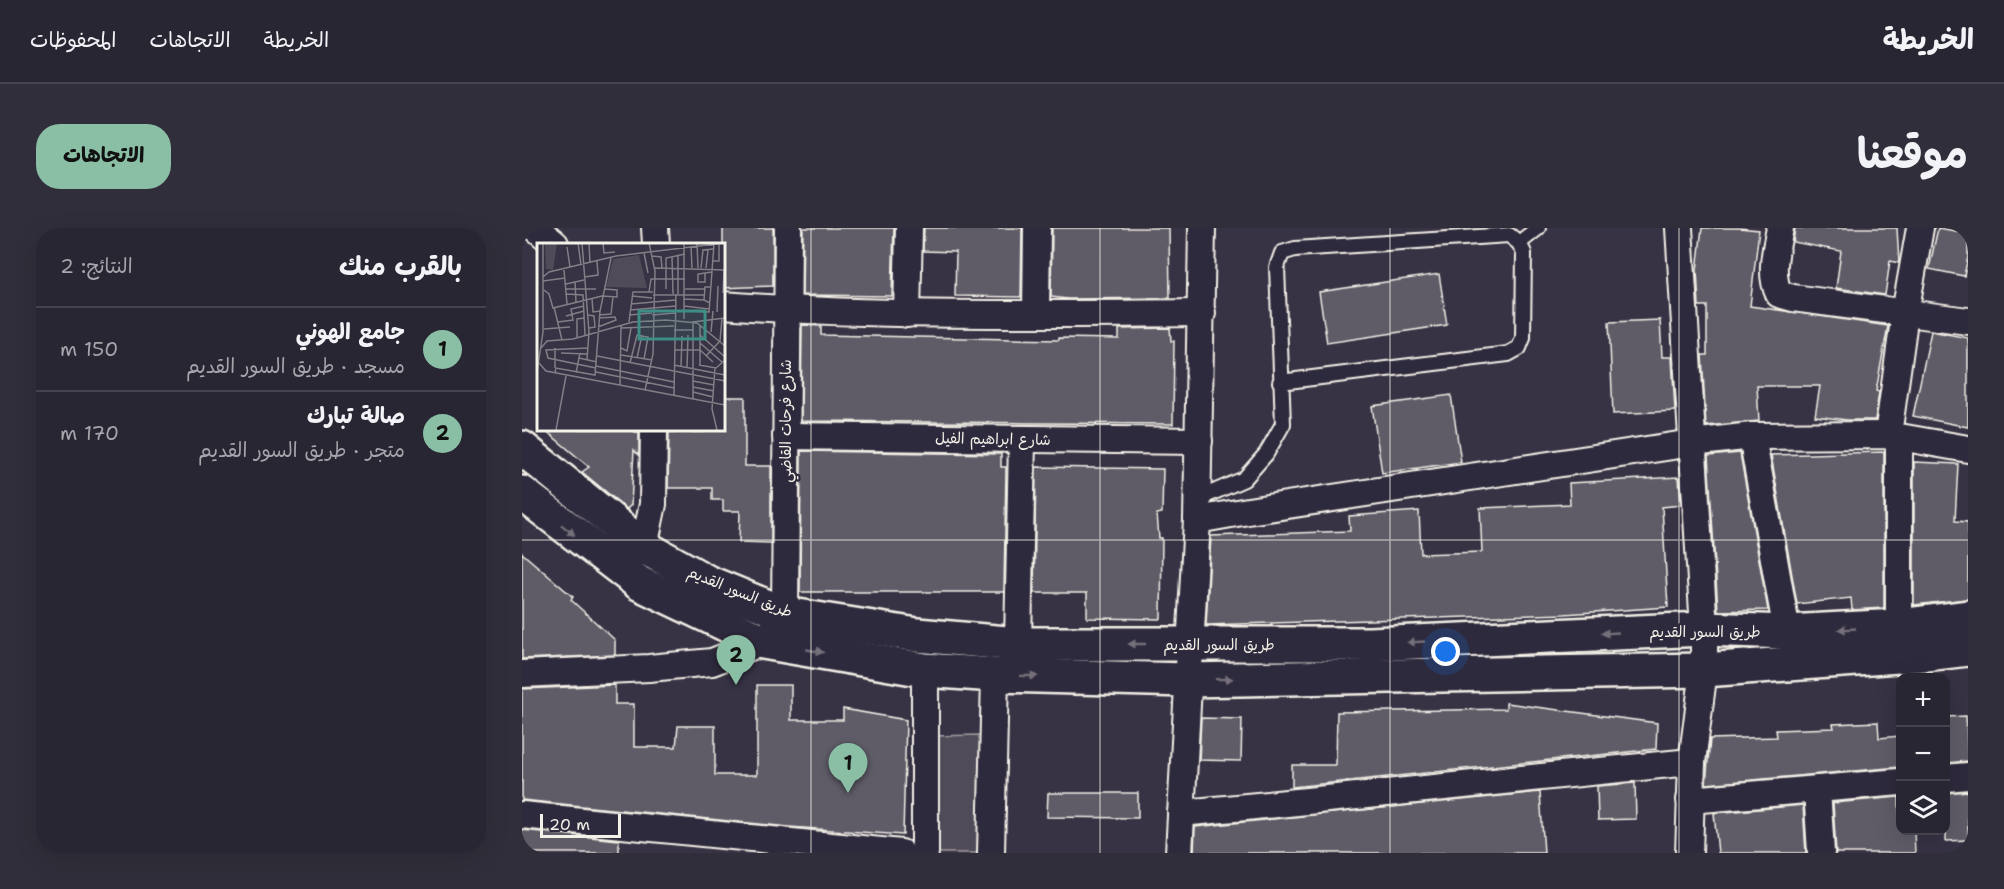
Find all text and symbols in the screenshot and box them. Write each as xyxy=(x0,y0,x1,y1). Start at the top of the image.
text: الخريطة xyxy=(1883,20,1974,58)
text: المحفوظات xyxy=(30,26,116,54)
text: الاتجاهات xyxy=(149,26,231,54)
text: الخريطة xyxy=(264,26,329,54)
button: الاتجاهات xyxy=(36,124,171,189)
text: موقعنا xyxy=(1857,125,1968,181)
inset map xyxy=(537,243,724,430)
text: بالقرب منك xyxy=(339,248,462,283)
text: النتائج: 2 xyxy=(60,253,133,279)
text: جامع الهوني xyxy=(296,317,405,346)
text: 150 m xyxy=(60,336,118,362)
text: 1 xyxy=(438,336,447,362)
text: مسجد · طريق السور القديم xyxy=(186,353,405,379)
street label: شارع فرحات القاضي xyxy=(776,359,799,483)
text: صالة تبارك xyxy=(307,401,405,430)
text: 170 m xyxy=(60,420,119,446)
text: 2 xyxy=(436,420,450,446)
street label: شارع ابراهيم الفيل xyxy=(935,428,1051,452)
text: متجر · طريق السور القديم xyxy=(198,437,405,463)
one-way arrow xyxy=(560,523,576,536)
street label: طريق السور القديم xyxy=(684,562,795,623)
street label: طريق السور القديم xyxy=(1649,622,1761,643)
one-way arrow xyxy=(1838,625,1857,634)
one-way arrow xyxy=(1601,629,1620,638)
street label: طريق السور القديم xyxy=(1163,635,1275,656)
pin: 2 xyxy=(716,636,756,685)
one-way arrow xyxy=(1406,637,1425,647)
your location xyxy=(1431,637,1460,666)
one-way arrow xyxy=(1127,640,1146,649)
one-way arrow xyxy=(806,647,825,656)
one-way arrow xyxy=(1020,671,1039,681)
map controls xyxy=(1896,673,1950,835)
button: + xyxy=(1896,673,1950,727)
one-way arrow xyxy=(1215,675,1234,684)
button: − xyxy=(1896,727,1950,781)
pin: 1 xyxy=(828,744,868,793)
button: layers xyxy=(1896,781,1950,835)
scale bar xyxy=(540,811,621,838)
text: 20 m xyxy=(549,814,590,835)

